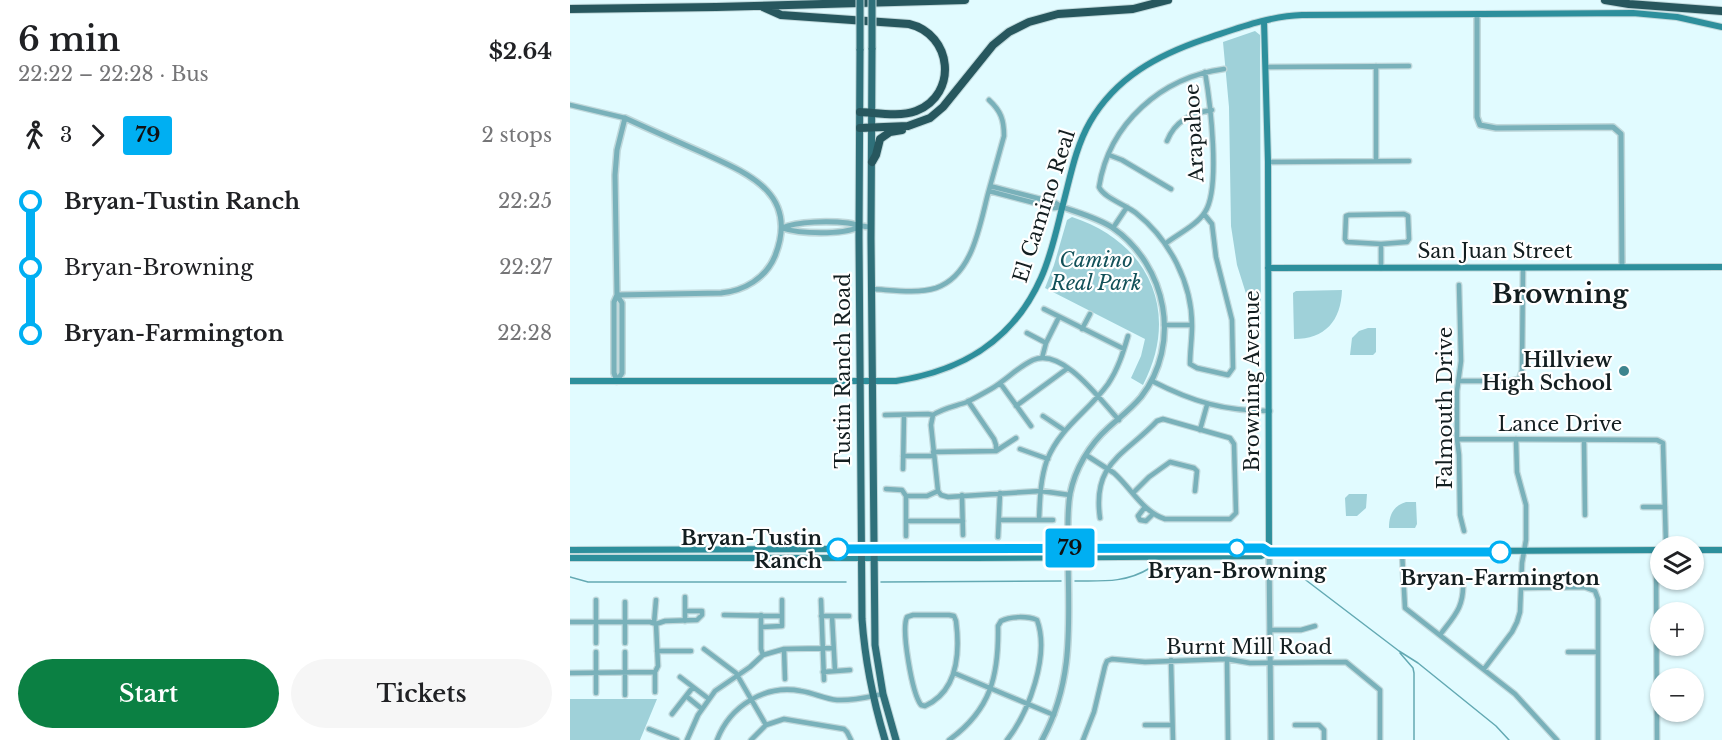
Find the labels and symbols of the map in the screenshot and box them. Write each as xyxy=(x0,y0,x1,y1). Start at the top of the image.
street label: Arapahoe xyxy=(1179,83,1209,184)
street label: El Camino Real xyxy=(1008,126,1080,286)
street label: San Juan Street xyxy=(1417,239,1573,263)
park label: Camino Real Park xyxy=(1050,248,1141,295)
street label: Tustin Ranch Road xyxy=(831,273,855,469)
district label: Browning xyxy=(1492,278,1629,310)
street label: Browning Avenue xyxy=(1240,290,1264,472)
street label: Falmouth Drive xyxy=(1433,327,1457,489)
place label: Hillview High School xyxy=(1482,348,1612,395)
marker: Hillview High School xyxy=(1617,364,1631,378)
street label: Lance Drive xyxy=(1498,412,1622,436)
place label: Bryan-Tustin Ranch xyxy=(681,526,823,573)
line badge: 79 xyxy=(1043,528,1097,568)
marker: Bryan-Tustin Ranch xyxy=(827,538,849,560)
marker: Bryan-Browning xyxy=(1228,539,1246,557)
marker: Bryan-Farmington xyxy=(1489,541,1511,563)
place label: Bryan-Browning xyxy=(1148,559,1327,583)
place label: Bryan-Farmington xyxy=(1400,566,1600,590)
street label: Burnt Mill Road xyxy=(1166,635,1332,659)

